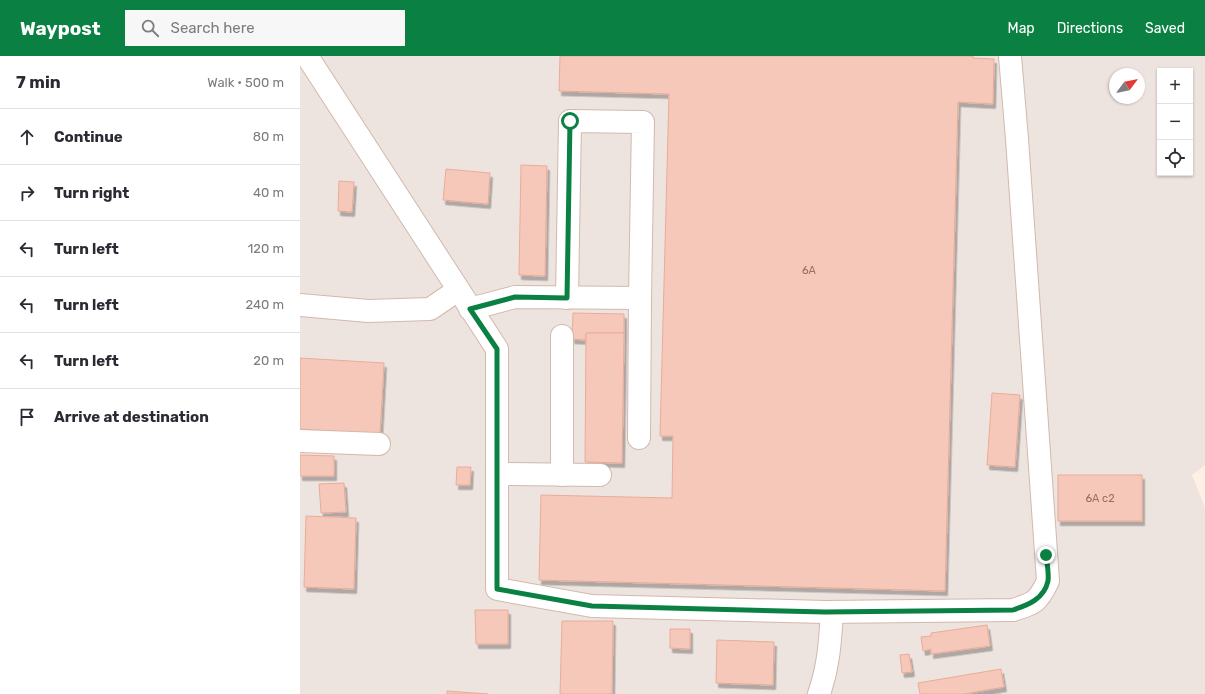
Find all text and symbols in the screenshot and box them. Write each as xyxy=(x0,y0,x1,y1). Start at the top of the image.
search box xyxy=(125,10,405,46)
text: Waypost xyxy=(20,17,101,40)
icon: search xyxy=(139,17,161,39)
text: Search here xyxy=(171,19,255,37)
text: Map xyxy=(1008,20,1035,37)
text: Directions xyxy=(1057,20,1123,37)
text: Saved xyxy=(1145,20,1185,37)
north arrow xyxy=(1109,68,1145,104)
map controls xyxy=(1157,68,1193,176)
button: + xyxy=(1157,68,1193,104)
text: 7 min xyxy=(16,72,61,92)
text: Walk · 500 m xyxy=(207,75,284,90)
button: − xyxy=(1157,104,1193,140)
route start xyxy=(561,112,579,130)
icon: ahead xyxy=(16,126,38,148)
text: Continue xyxy=(54,128,123,146)
text: 80 m xyxy=(253,129,284,144)
button: locate xyxy=(1157,140,1193,176)
icon: right xyxy=(16,182,38,204)
text: Turn right xyxy=(54,184,129,202)
text: 40 m xyxy=(253,185,284,200)
icon: left xyxy=(16,238,38,260)
text: Turn left xyxy=(54,240,119,258)
text: 120 m xyxy=(248,241,284,256)
house number: 6А xyxy=(802,264,817,277)
icon: left xyxy=(16,294,38,316)
text: Turn left xyxy=(54,296,119,314)
text: 240 m xyxy=(245,297,284,312)
icon: left xyxy=(16,350,38,372)
text: Turn left xyxy=(54,352,119,370)
text: 20 m xyxy=(253,353,284,368)
icon: arrive xyxy=(16,406,38,428)
text: Arrive at destination xyxy=(54,408,209,426)
house number: 6А с2 xyxy=(1085,492,1115,505)
route end xyxy=(1037,546,1055,564)

